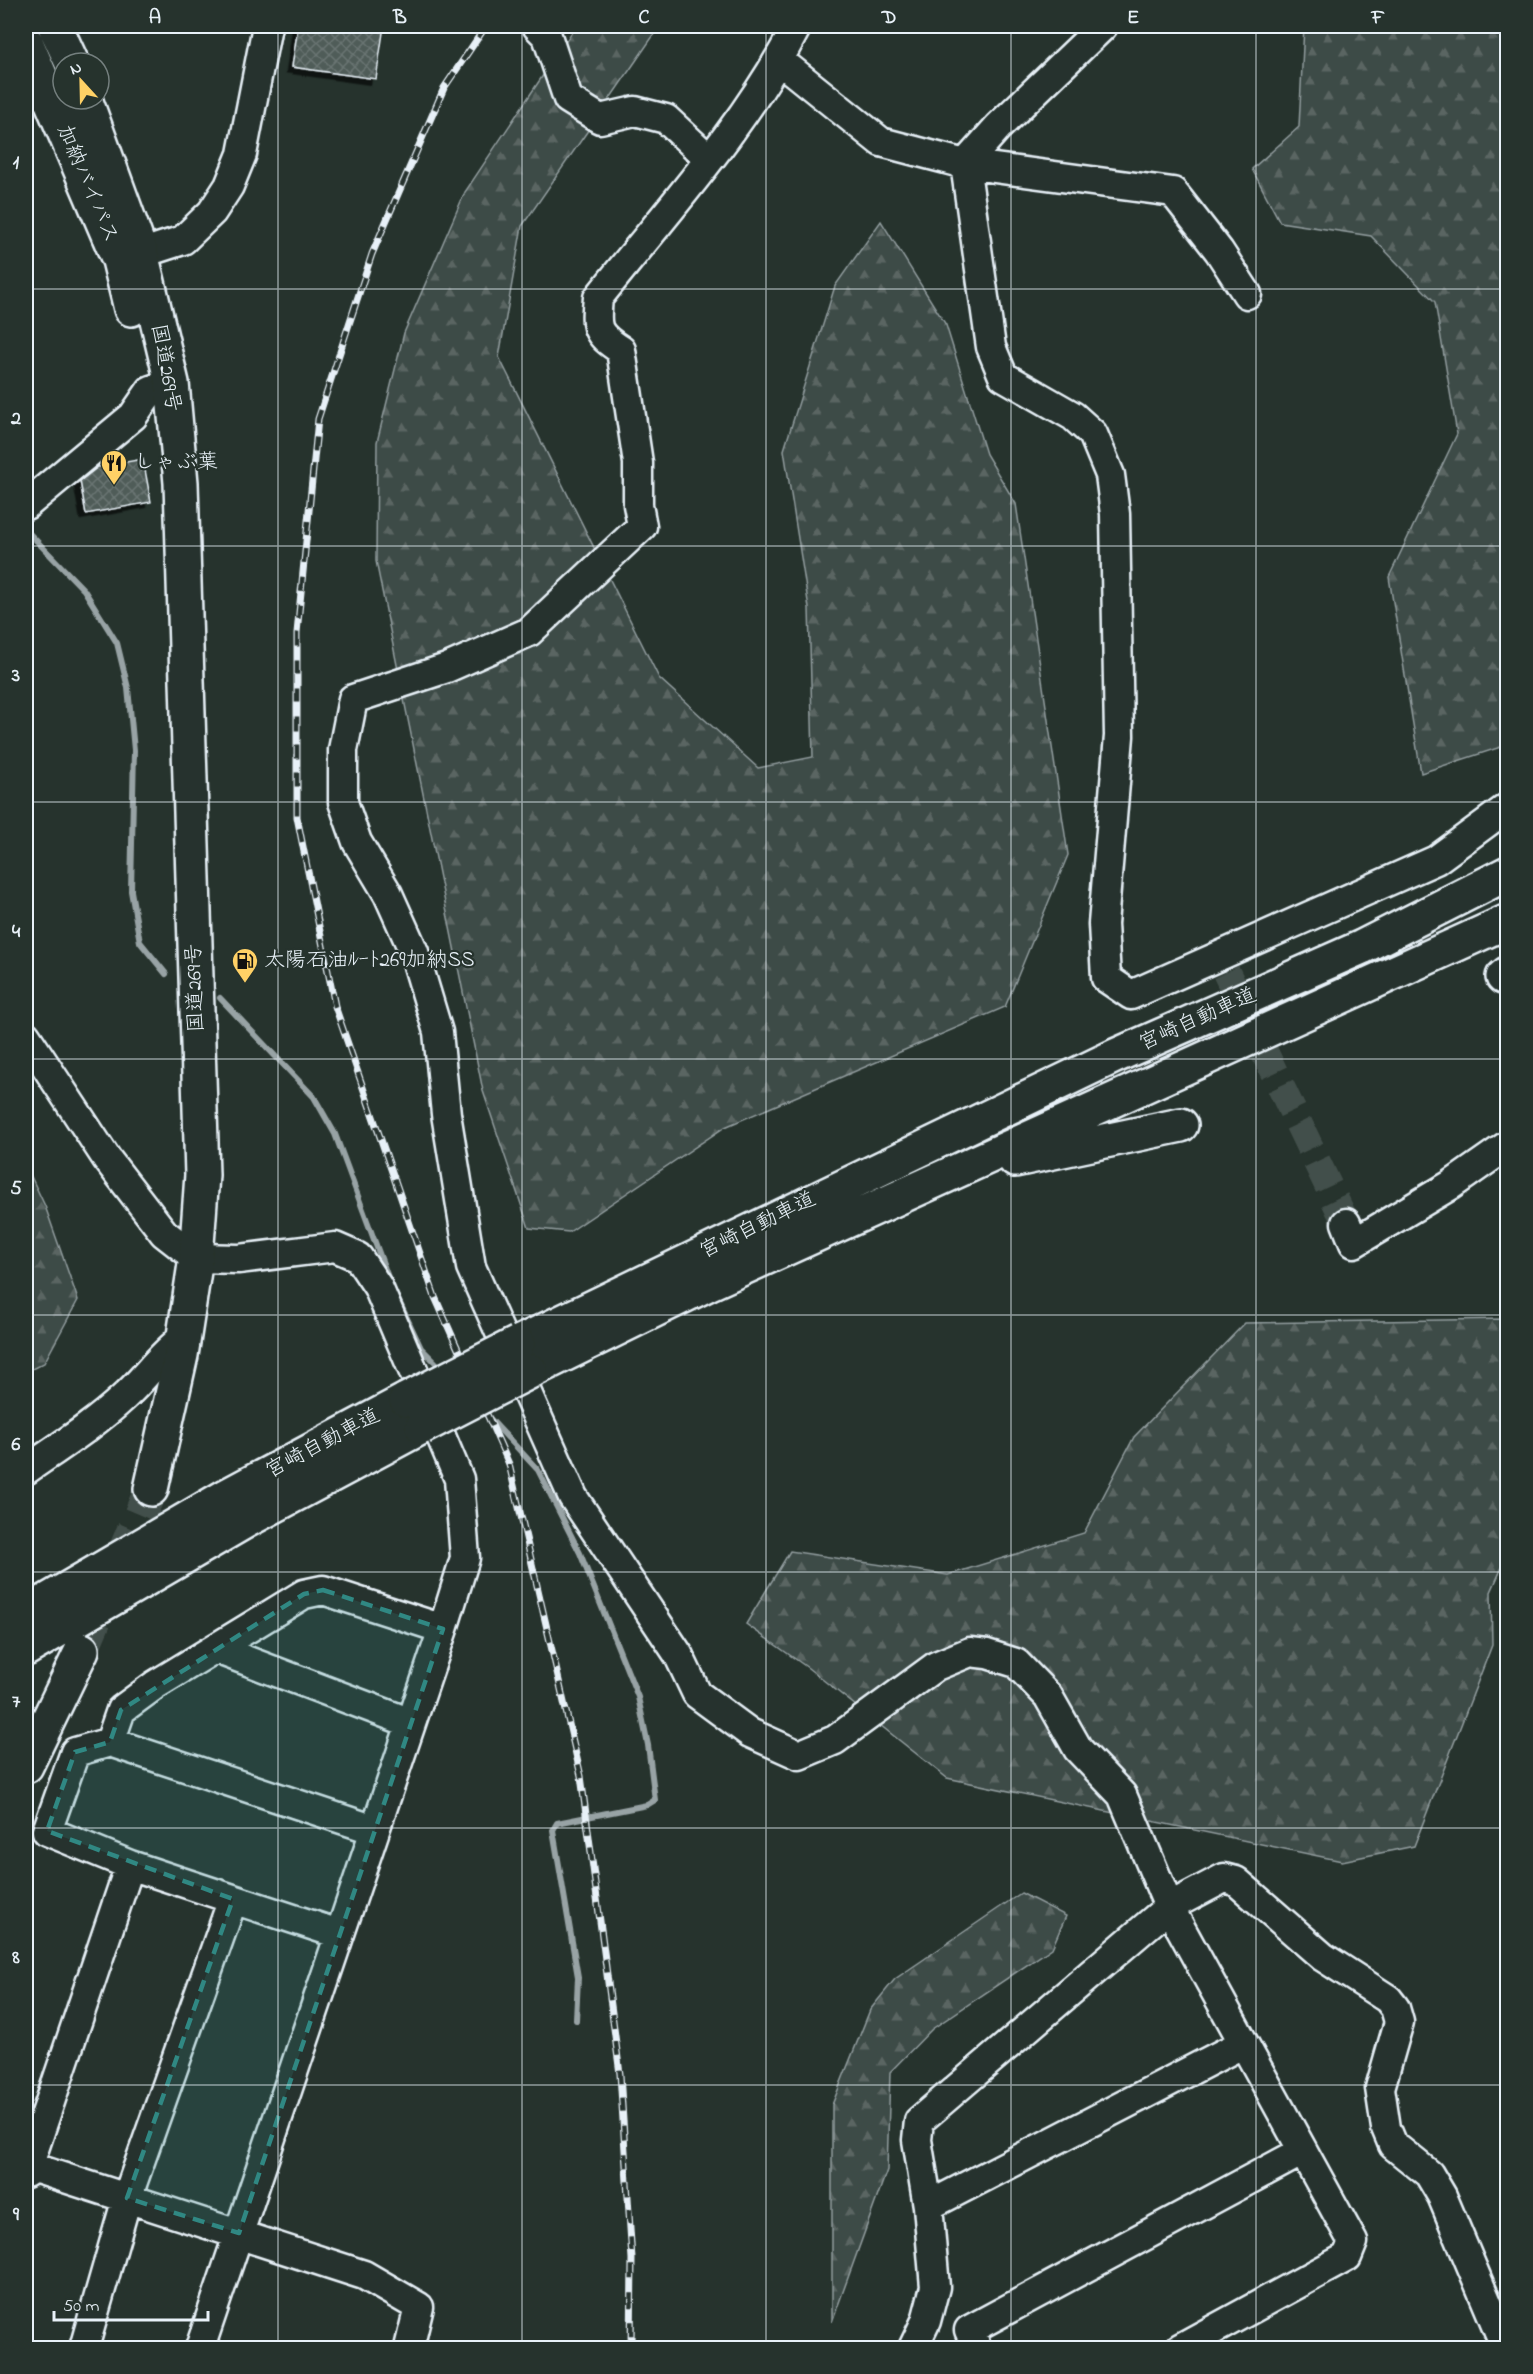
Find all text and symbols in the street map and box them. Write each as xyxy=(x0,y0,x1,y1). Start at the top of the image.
text: A xyxy=(149,4,161,33)
text: B xyxy=(392,4,407,33)
text: C xyxy=(639,4,650,33)
text: D xyxy=(881,4,896,33)
text: E xyxy=(1127,4,1139,33)
text: F xyxy=(1371,4,1385,33)
north arrow xyxy=(51,51,111,111)
text: N xyxy=(67,56,86,82)
street label: 加納バイパス xyxy=(49,120,125,248)
text: 1 xyxy=(13,149,20,178)
street label: 国道269号 xyxy=(143,322,187,414)
text: 2 xyxy=(10,405,21,434)
restaurant icon: しゃぶ葉 xyxy=(99,448,129,486)
place label: しゃぶ葉 xyxy=(134,448,218,478)
text: 3 xyxy=(11,662,20,691)
text: 4 xyxy=(12,918,21,947)
street label: 国道269号 xyxy=(179,943,213,1033)
fuel station icon: 太陽石油ﾙｰﾄ269加納SS xyxy=(230,946,260,984)
place label: 太陽石油ﾙｰﾄ269加納SS xyxy=(264,946,474,976)
street label: 宮崎自動車道 xyxy=(1134,981,1262,1059)
text: 5 xyxy=(10,1175,22,1204)
street label: 宮崎自動車道 xyxy=(695,1185,821,1267)
street label: 宮崎自動車道 xyxy=(260,1401,386,1487)
text: 6 xyxy=(12,1431,21,1460)
text: 7 xyxy=(12,1688,21,1717)
text: 8 xyxy=(11,1944,20,1973)
text: 9 xyxy=(12,2201,20,2230)
scale bar xyxy=(54,2284,208,2322)
text: 50 m xyxy=(63,2294,100,2320)

